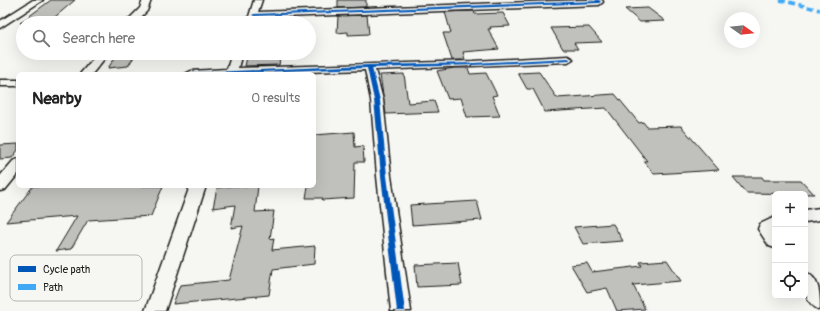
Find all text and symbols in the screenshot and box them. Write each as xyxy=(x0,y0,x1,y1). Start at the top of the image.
north arrow xyxy=(724,12,760,48)
search box xyxy=(16,16,316,60)
icon: search xyxy=(30,27,52,49)
text: Search here xyxy=(62,29,135,48)
text: Nearby xyxy=(32,88,81,109)
text: 0 results xyxy=(251,90,300,106)
map controls xyxy=(772,191,808,299)
button: + xyxy=(772,191,808,227)
button: − xyxy=(772,227,808,263)
legend xyxy=(10,255,142,301)
text: Cycle path xyxy=(43,263,90,276)
button: locate xyxy=(772,263,808,299)
text: Path xyxy=(43,281,63,294)

